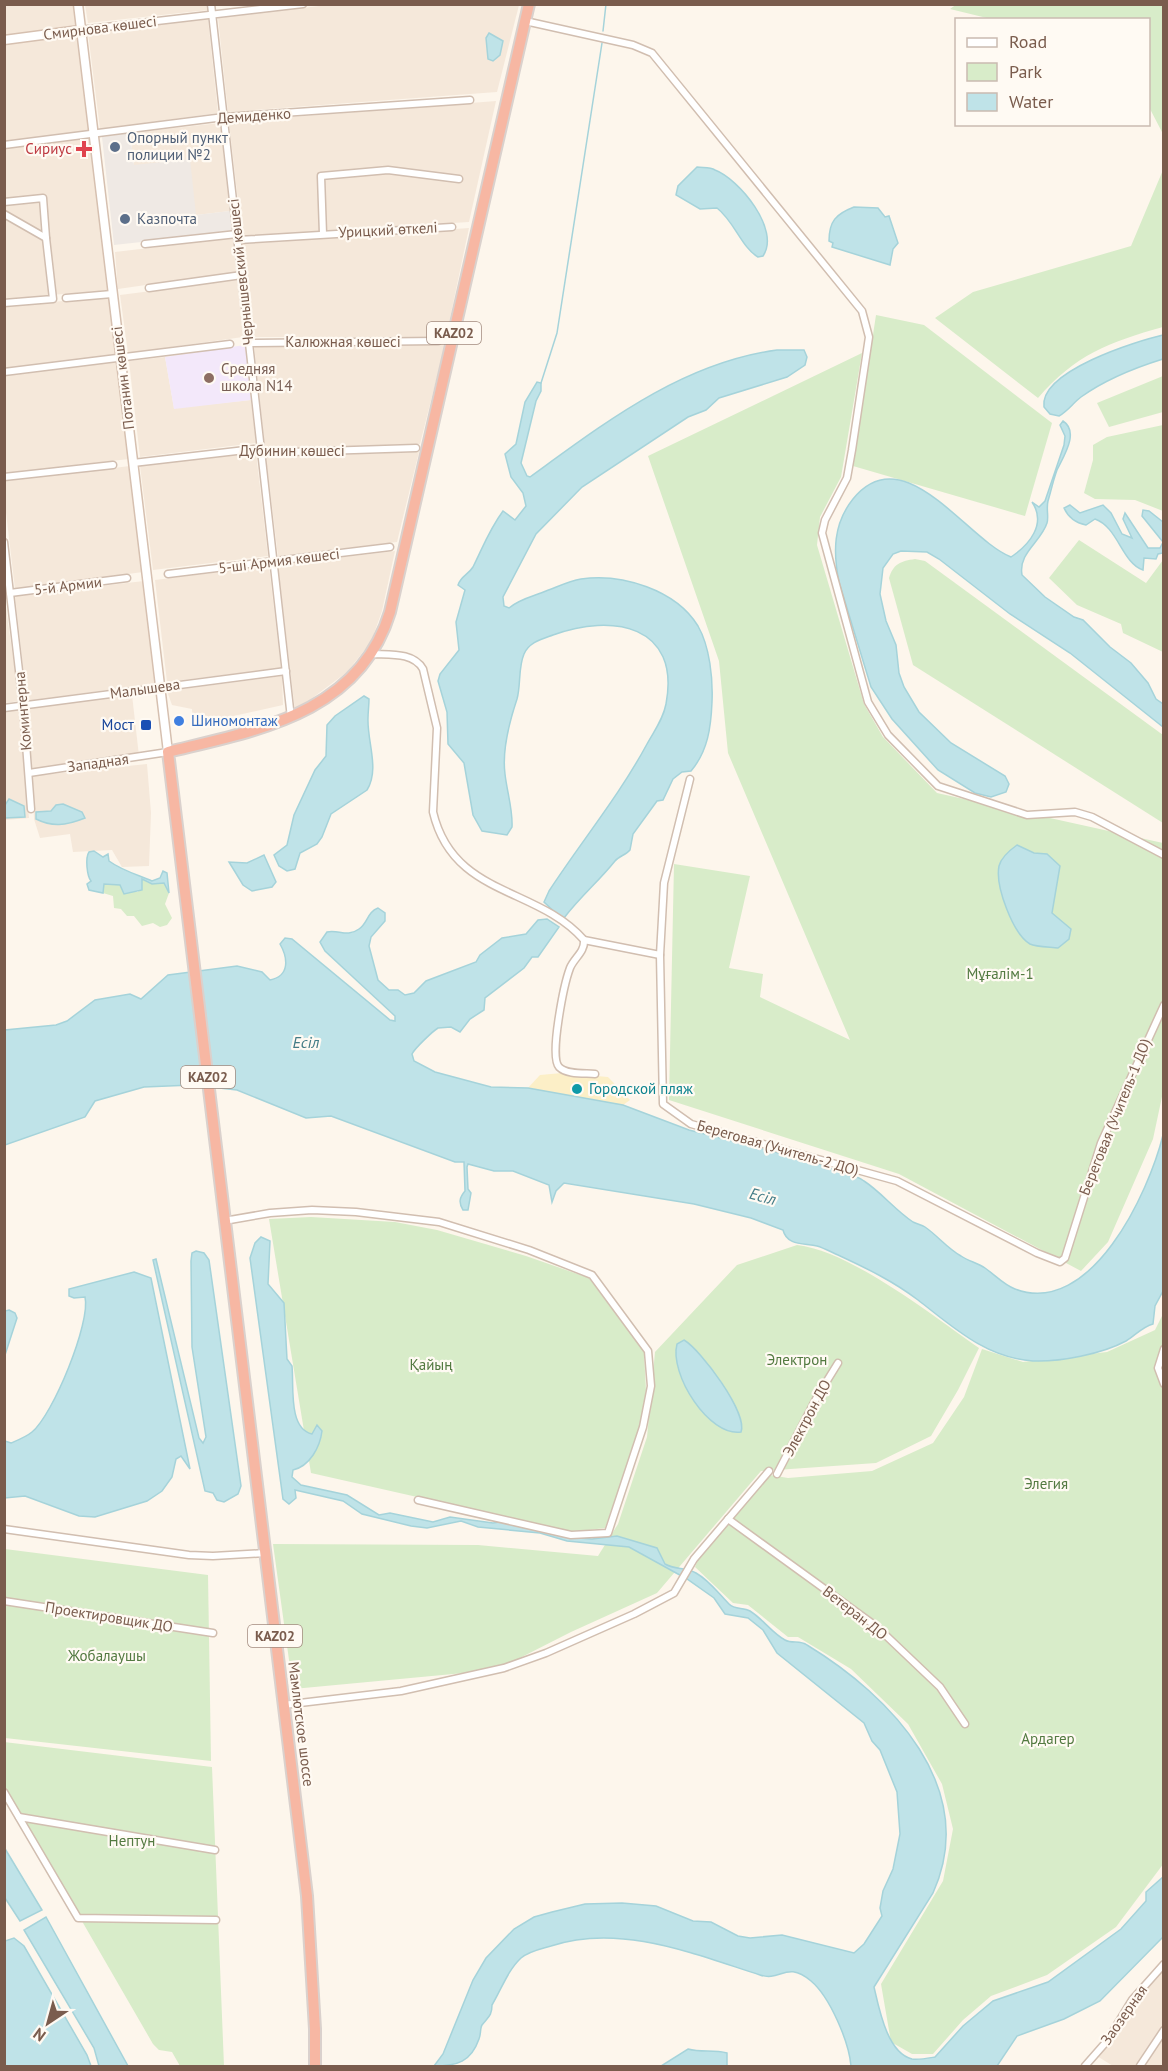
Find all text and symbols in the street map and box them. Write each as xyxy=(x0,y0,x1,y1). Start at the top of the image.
street label: Смирнова көшесі xyxy=(42,11,158,44)
legend xyxy=(955,18,1150,126)
text: Road xyxy=(1009,30,1047,53)
text: Park xyxy=(1009,60,1042,83)
text: Water xyxy=(1009,90,1053,113)
street label: Демиденко xyxy=(216,103,292,128)
place label: Опорный пункт полиции №2 xyxy=(127,128,228,164)
place label: Сириус xyxy=(25,139,72,158)
marker: Опорный пункт полиции №2 xyxy=(108,140,122,154)
marker: Сириус xyxy=(77,142,91,156)
street label: Чернышевский көшесі xyxy=(223,198,258,346)
place label: Казпочта xyxy=(137,209,197,228)
marker: Казпочта xyxy=(118,212,132,226)
street label: Урицкий өткелі xyxy=(338,217,438,242)
road number: KAZ02 xyxy=(427,322,481,344)
street label: Потанин көшесі xyxy=(107,325,138,431)
street label: Калюжная көшесі xyxy=(285,332,401,351)
place label: Средняя школа N14 xyxy=(221,359,292,395)
marker: Средняя школа N14 xyxy=(202,371,216,385)
street label: Дубинин көшесі xyxy=(239,441,345,460)
street label: 5-ші Армия көшесі xyxy=(217,544,341,577)
street label: 5-й Армии xyxy=(33,572,103,599)
street label: Коминтерна xyxy=(10,671,35,751)
street label: Малышева xyxy=(109,674,181,703)
place label: Шиномонтаж xyxy=(191,711,278,730)
marker: Шиномонтаж xyxy=(172,714,186,728)
place label: Мост xyxy=(102,715,134,734)
marker: Мост xyxy=(139,718,153,732)
street label: Западная xyxy=(66,749,130,776)
park label: Мұғалім-1 xyxy=(966,964,1034,983)
water label: Есіл xyxy=(293,1032,320,1052)
street label: Береговая (Учитель-1 ДО) xyxy=(1074,1036,1155,1198)
road number: KAZ02 xyxy=(181,1066,235,1088)
place label: Городской пляж xyxy=(589,1079,693,1098)
marker: Городской пляж xyxy=(570,1082,584,1096)
street label: Береговая (Учитель-2 ДО) xyxy=(695,1115,861,1180)
water label: Есіл xyxy=(747,1183,779,1209)
park label: Электрон xyxy=(767,1350,827,1369)
park label: Қайың xyxy=(410,1355,453,1374)
street label: Электрон ДО xyxy=(778,1376,835,1459)
park label: Элегия xyxy=(1024,1474,1068,1493)
street label: Ветеран ДО xyxy=(819,1581,891,1644)
street label: Проектировщик ДО xyxy=(44,1597,174,1636)
road number: KAZ02 xyxy=(248,1625,302,1647)
park label: Жобалаушы xyxy=(67,1646,146,1665)
street label: Мамлютское шоссе xyxy=(284,1660,319,1788)
park label: Ардагер xyxy=(1021,1729,1075,1748)
park label: Нептун xyxy=(109,1831,155,1850)
street label: Заозерная xyxy=(1096,1981,1151,2048)
north arrow xyxy=(18,1993,78,2053)
text: N xyxy=(29,2024,49,2046)

